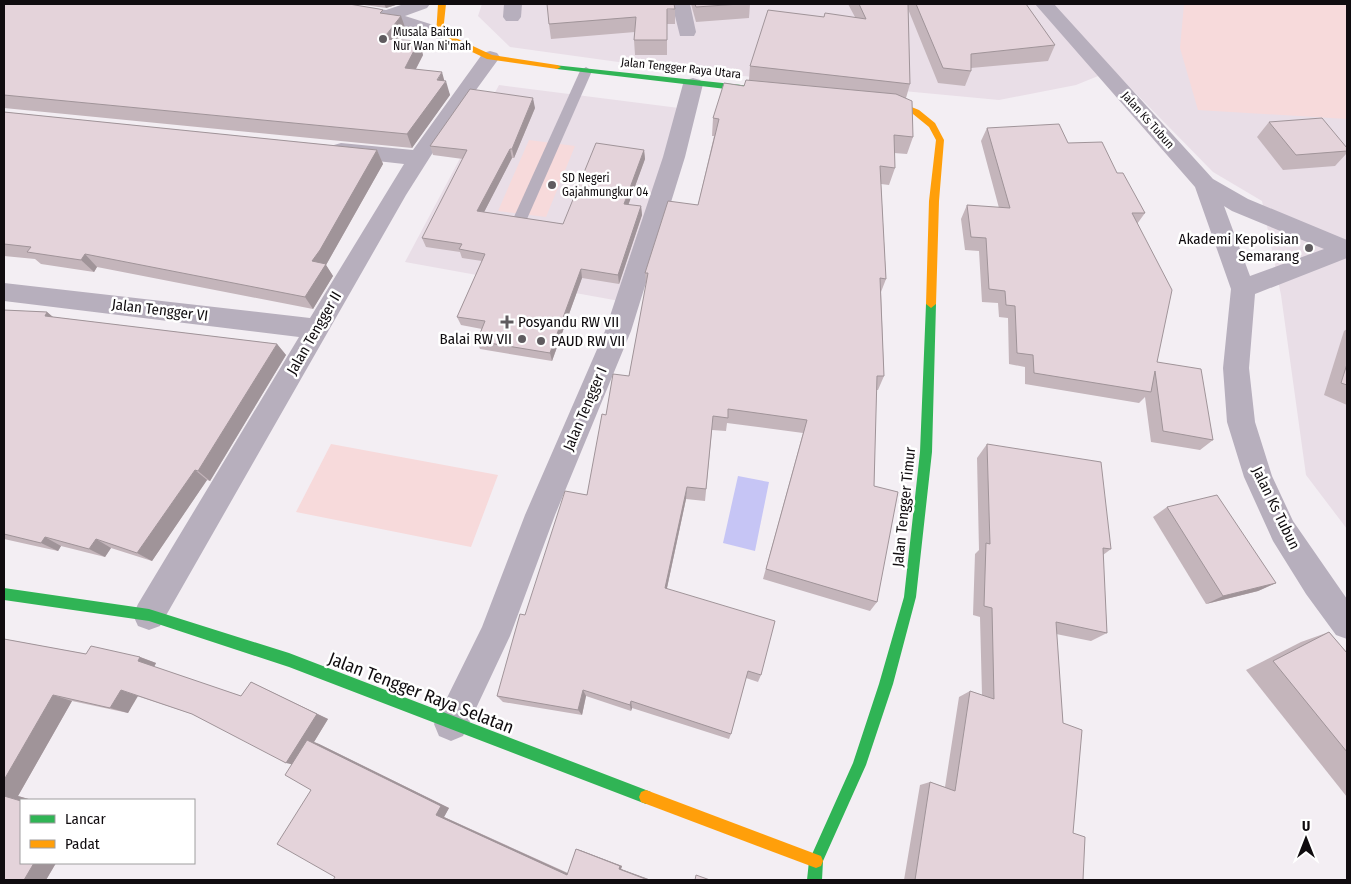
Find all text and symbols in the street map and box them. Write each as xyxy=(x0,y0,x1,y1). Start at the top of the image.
place label: Musala Baitun Nur Wan Ni'mah xyxy=(393,25,471,53)
marker: Musala Baitun Nur Wan Ni'mah xyxy=(377,33,389,45)
street label: Jalan Tengger Raya Utara xyxy=(620,55,742,81)
street label: Jalan Ks Tubun xyxy=(1119,89,1177,151)
place label: SD Negeri Gajahmungkur 04 xyxy=(562,171,648,199)
marker: SD Negeri Gajahmungkur 04 xyxy=(546,179,558,191)
place label: Akademi Kepolisian Semarang xyxy=(1179,230,1299,265)
marker: Akademi Kepolisian Semarang xyxy=(1303,242,1315,254)
street label: Jalan Tengger II xyxy=(283,288,345,378)
street label: Jalan Tengger VI xyxy=(111,295,209,325)
place label: Posyandu RW VII xyxy=(518,313,619,331)
marker: Posyandu RW VII xyxy=(500,315,514,329)
place label: Balai RW VII xyxy=(440,330,512,348)
place label: PAUD RW VII xyxy=(551,332,625,350)
marker: Balai RW VII xyxy=(516,333,528,345)
marker: PAUD RW VII xyxy=(535,335,547,347)
street label: Jalan Tengger I xyxy=(559,364,611,454)
street label: Jalan Tengger Timur xyxy=(889,445,919,568)
street label: Jalan Ks Tubun xyxy=(1248,464,1304,552)
street label: Jalan Tengger Raya Selatan xyxy=(325,647,517,739)
legend xyxy=(20,799,195,864)
text: Lancar xyxy=(65,810,106,828)
north arrow xyxy=(1281,814,1331,864)
text: U xyxy=(1302,818,1310,835)
text: Padat xyxy=(65,835,100,853)

